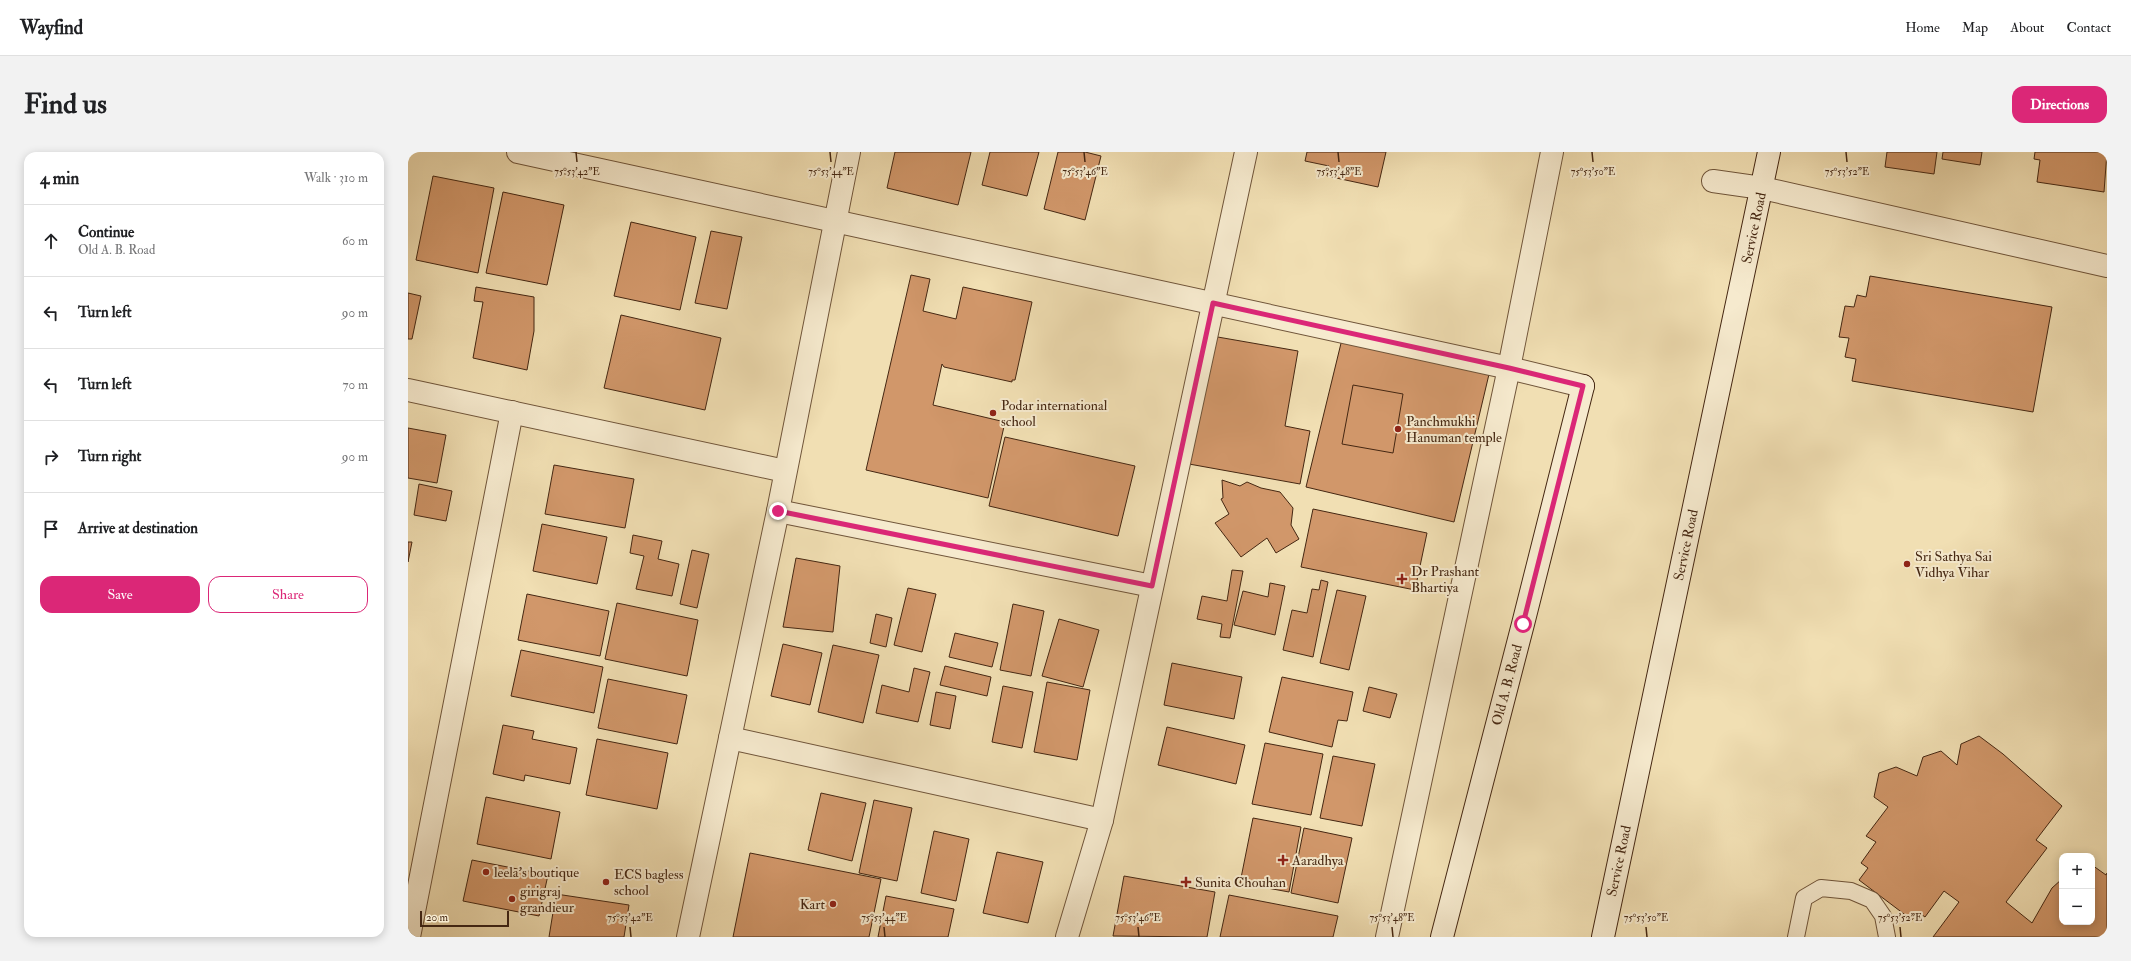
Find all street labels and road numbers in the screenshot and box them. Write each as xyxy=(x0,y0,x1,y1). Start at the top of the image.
street label: Service Road xyxy=(1738,191,1770,265)
street label: Service Road xyxy=(1670,508,1702,582)
street label: Old A. B. Road xyxy=(1488,642,1526,727)
street label: Service Road xyxy=(1603,824,1635,898)

